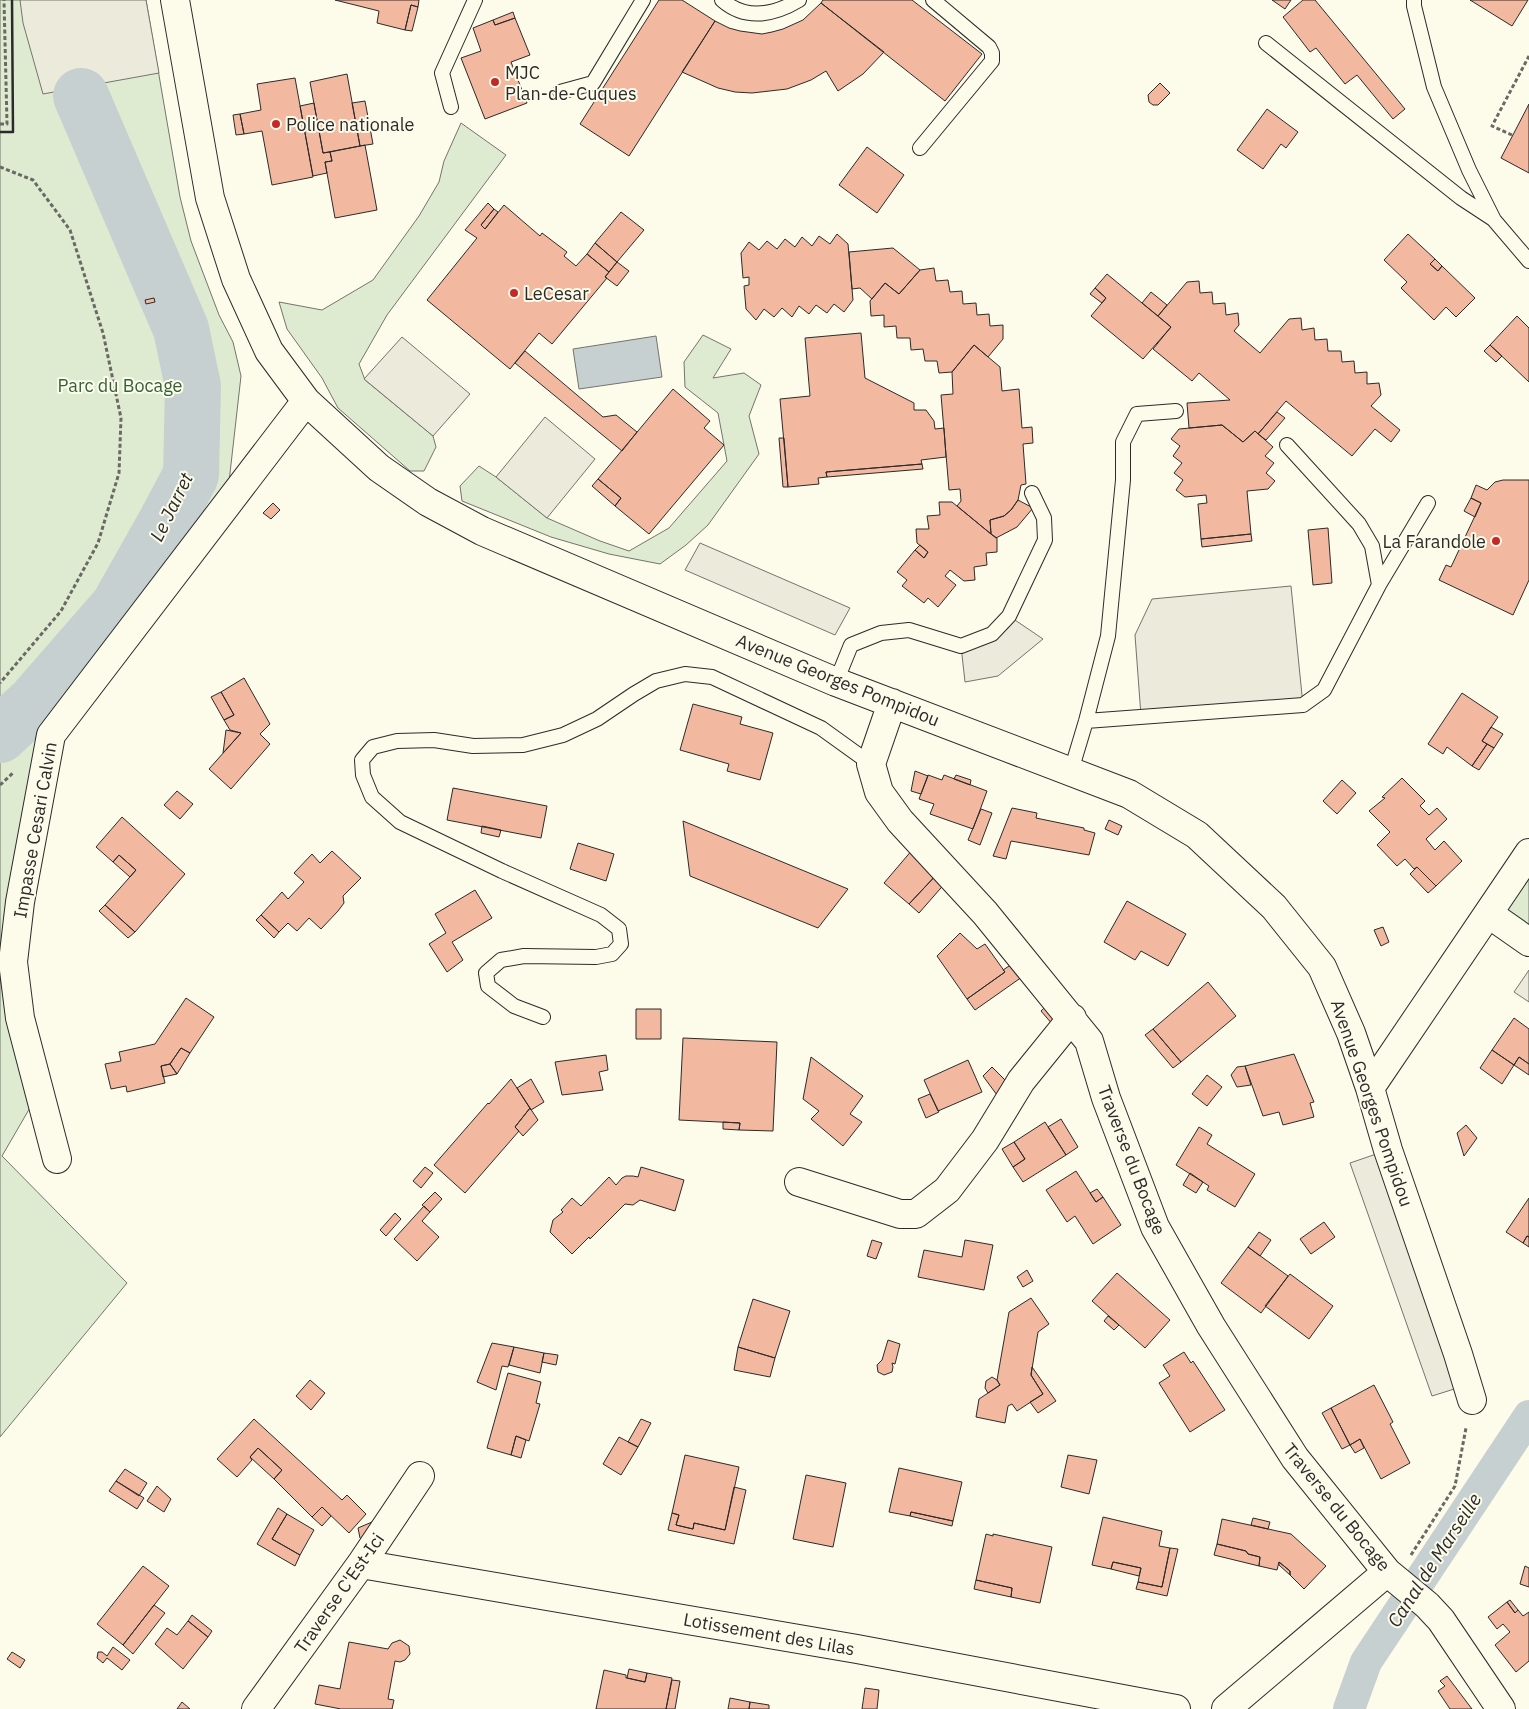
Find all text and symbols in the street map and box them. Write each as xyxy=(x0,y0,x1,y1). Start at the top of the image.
place label: MJC Plan-de-Cuques xyxy=(505,61,637,105)
marker: MJC Plan-de-Cuques xyxy=(489,76,501,88)
place label: Police nationale xyxy=(286,113,415,136)
marker: Police nationale xyxy=(270,118,282,130)
place label: LeCesar xyxy=(524,282,589,305)
marker: LeCesar xyxy=(508,287,520,299)
park label: Parc du Bocage xyxy=(58,374,183,397)
water label: Le Jarret xyxy=(144,468,198,545)
place label: La Farandole xyxy=(1383,530,1486,553)
marker: La Farandole xyxy=(1490,535,1502,547)
street label: Avenue Georges Pompidou xyxy=(733,629,943,731)
street label: Impasse Cesari Calvin xyxy=(8,740,62,920)
street label: Avenue Georges Pompidou xyxy=(1326,997,1418,1209)
street label: Traverse du Bocage xyxy=(1093,1082,1171,1238)
street label: Traverse du Bocage xyxy=(1278,1438,1396,1576)
water label: Canal de Marseille xyxy=(1382,1488,1486,1632)
street label: Traverse C'Est-Ici xyxy=(289,1528,389,1658)
street label: Lotissement des Lilas xyxy=(682,1608,856,1660)

